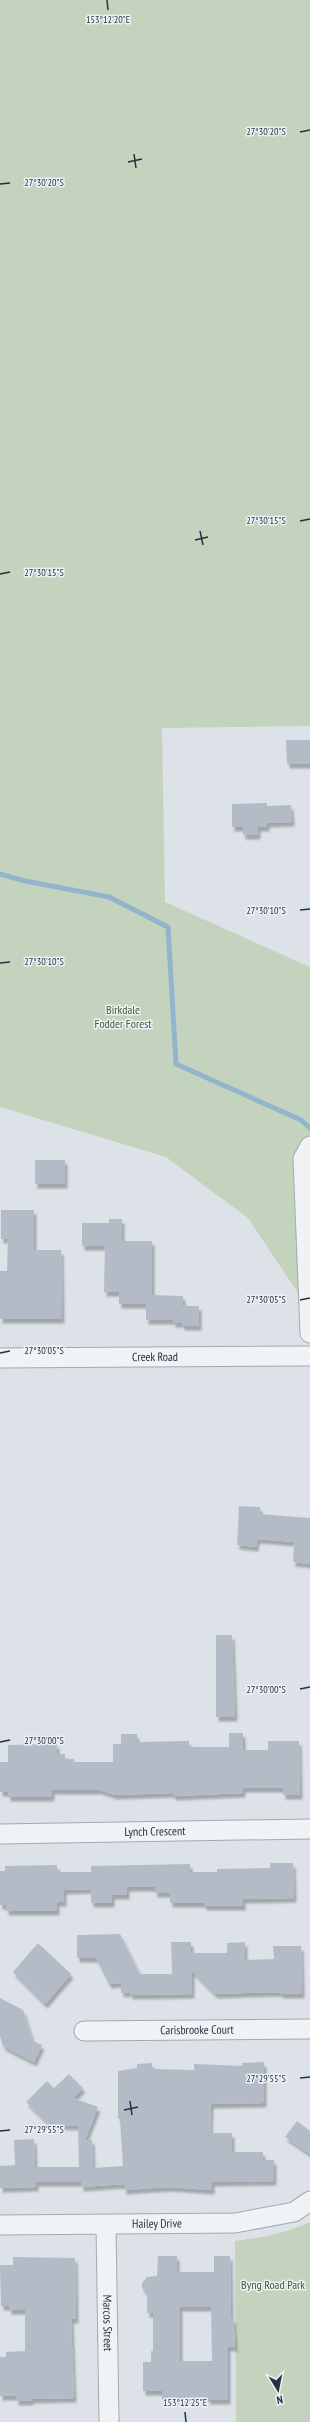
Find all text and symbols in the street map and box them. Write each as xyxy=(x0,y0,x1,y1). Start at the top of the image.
text: 153°12'20"E xyxy=(86,13,130,26)
text: 27°30'20"S xyxy=(246,125,286,138)
text: 27°30'20"S xyxy=(24,176,64,189)
text: 27°30'15"S xyxy=(246,514,286,527)
text: 27°30'15"S xyxy=(24,566,64,579)
text: 27°30'10"S xyxy=(246,904,286,917)
text: 27°30'10"S xyxy=(24,955,64,968)
park label: Birkdale Fodder Forest xyxy=(94,1002,152,1031)
text: 27°30'05"S xyxy=(246,1293,286,1306)
text: 27°30'05"S xyxy=(24,1344,64,1357)
street label: Creek Road xyxy=(132,1349,178,1364)
text: 27°30'00"S xyxy=(246,1683,286,1696)
text: 27°30'00"S xyxy=(24,1734,64,1747)
street label: Lynch Crescent xyxy=(124,1823,186,1839)
street label: Carisbrooke Court xyxy=(160,2022,235,2037)
text: 27°29'55"S xyxy=(246,2072,286,2085)
text: 27°29'55"S xyxy=(24,2123,64,2136)
street label: Hailey Drive xyxy=(132,2215,182,2231)
park label: Byng Road Park xyxy=(241,2277,305,2292)
street label: Marcos Street xyxy=(100,2295,116,2352)
north arrow xyxy=(258,2370,298,2410)
text: N xyxy=(276,2392,284,2407)
text: 153°12'25"E xyxy=(163,2396,207,2409)

